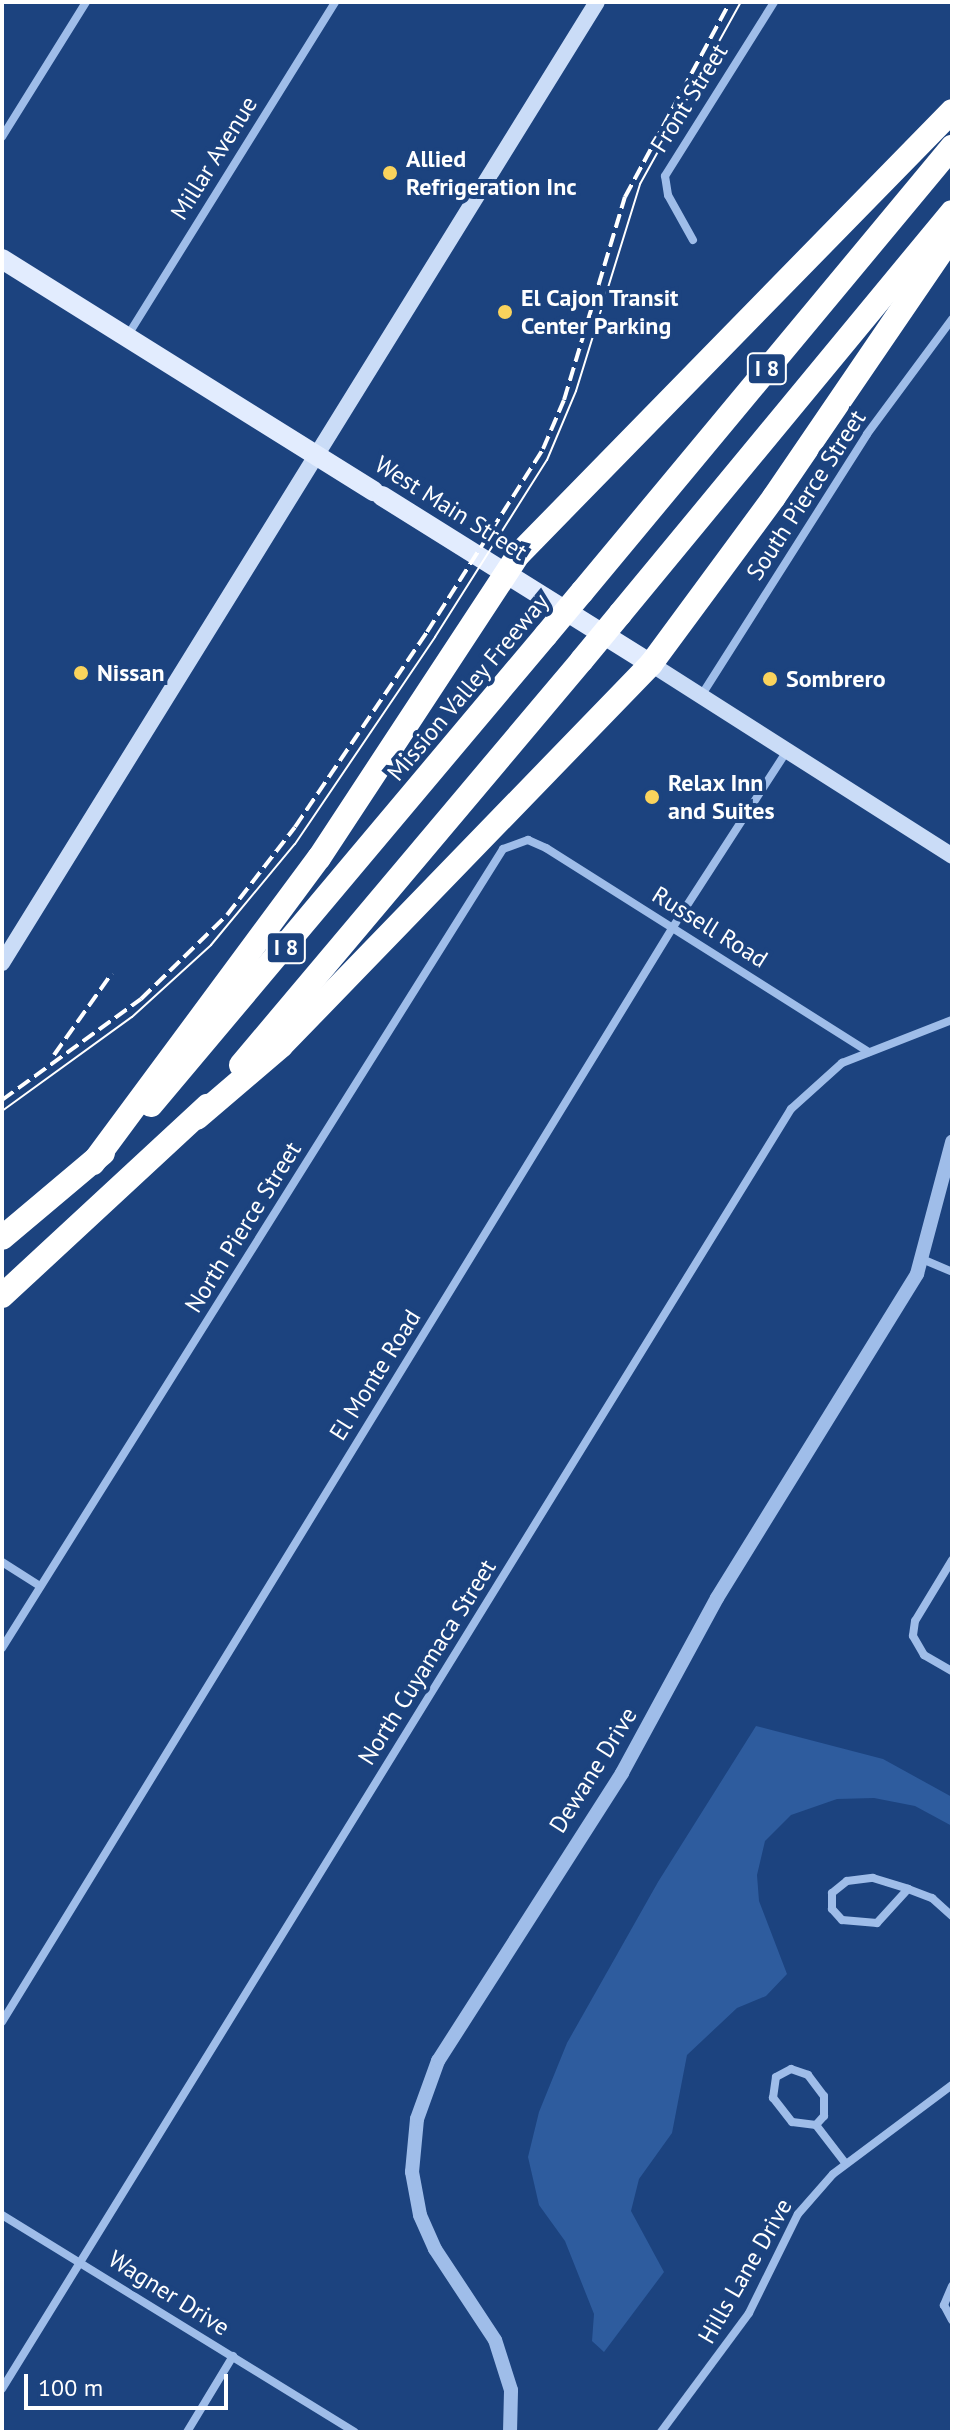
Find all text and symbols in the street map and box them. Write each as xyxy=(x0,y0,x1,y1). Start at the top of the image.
street label: Front Street xyxy=(644,38,734,158)
street label: Millar Avenue xyxy=(164,91,264,225)
place label: Allied Refrigeration Inc xyxy=(406,145,577,201)
marker: Allied Refrigeration Inc xyxy=(381,164,399,182)
place label: El Cajon Transit Center Parking xyxy=(521,284,680,340)
marker: El Cajon Transit Center Parking xyxy=(496,303,514,321)
road number: I 8 xyxy=(745,351,789,387)
street label: South Pierce Street xyxy=(740,405,872,585)
street label: West Main Street xyxy=(370,450,532,566)
street label: Mission Valley Freeway xyxy=(381,587,555,787)
place label: Nissan xyxy=(97,659,164,687)
marker: Nissan xyxy=(72,664,90,682)
place label: Sombrero xyxy=(786,665,886,693)
marker: Sombrero xyxy=(761,670,779,688)
place label: Relax Inn and Suites xyxy=(668,769,775,825)
marker: Relax Inn and Suites xyxy=(643,788,661,806)
street label: Russell Road xyxy=(647,880,773,974)
road number: I 8 xyxy=(264,930,308,966)
street label: North Pierce Street xyxy=(179,1136,307,1318)
street label: El Monte Road xyxy=(323,1304,427,1446)
street label: North Cuyamaca Street xyxy=(352,1554,502,1770)
street label: Dewane Drive xyxy=(543,1702,643,1838)
street label: Hills Lane Drive xyxy=(692,2193,798,2349)
street label: Wagner Drive xyxy=(103,2244,235,2342)
scale bar xyxy=(28,2358,232,2408)
text: 100 m xyxy=(38,2372,103,2403)

